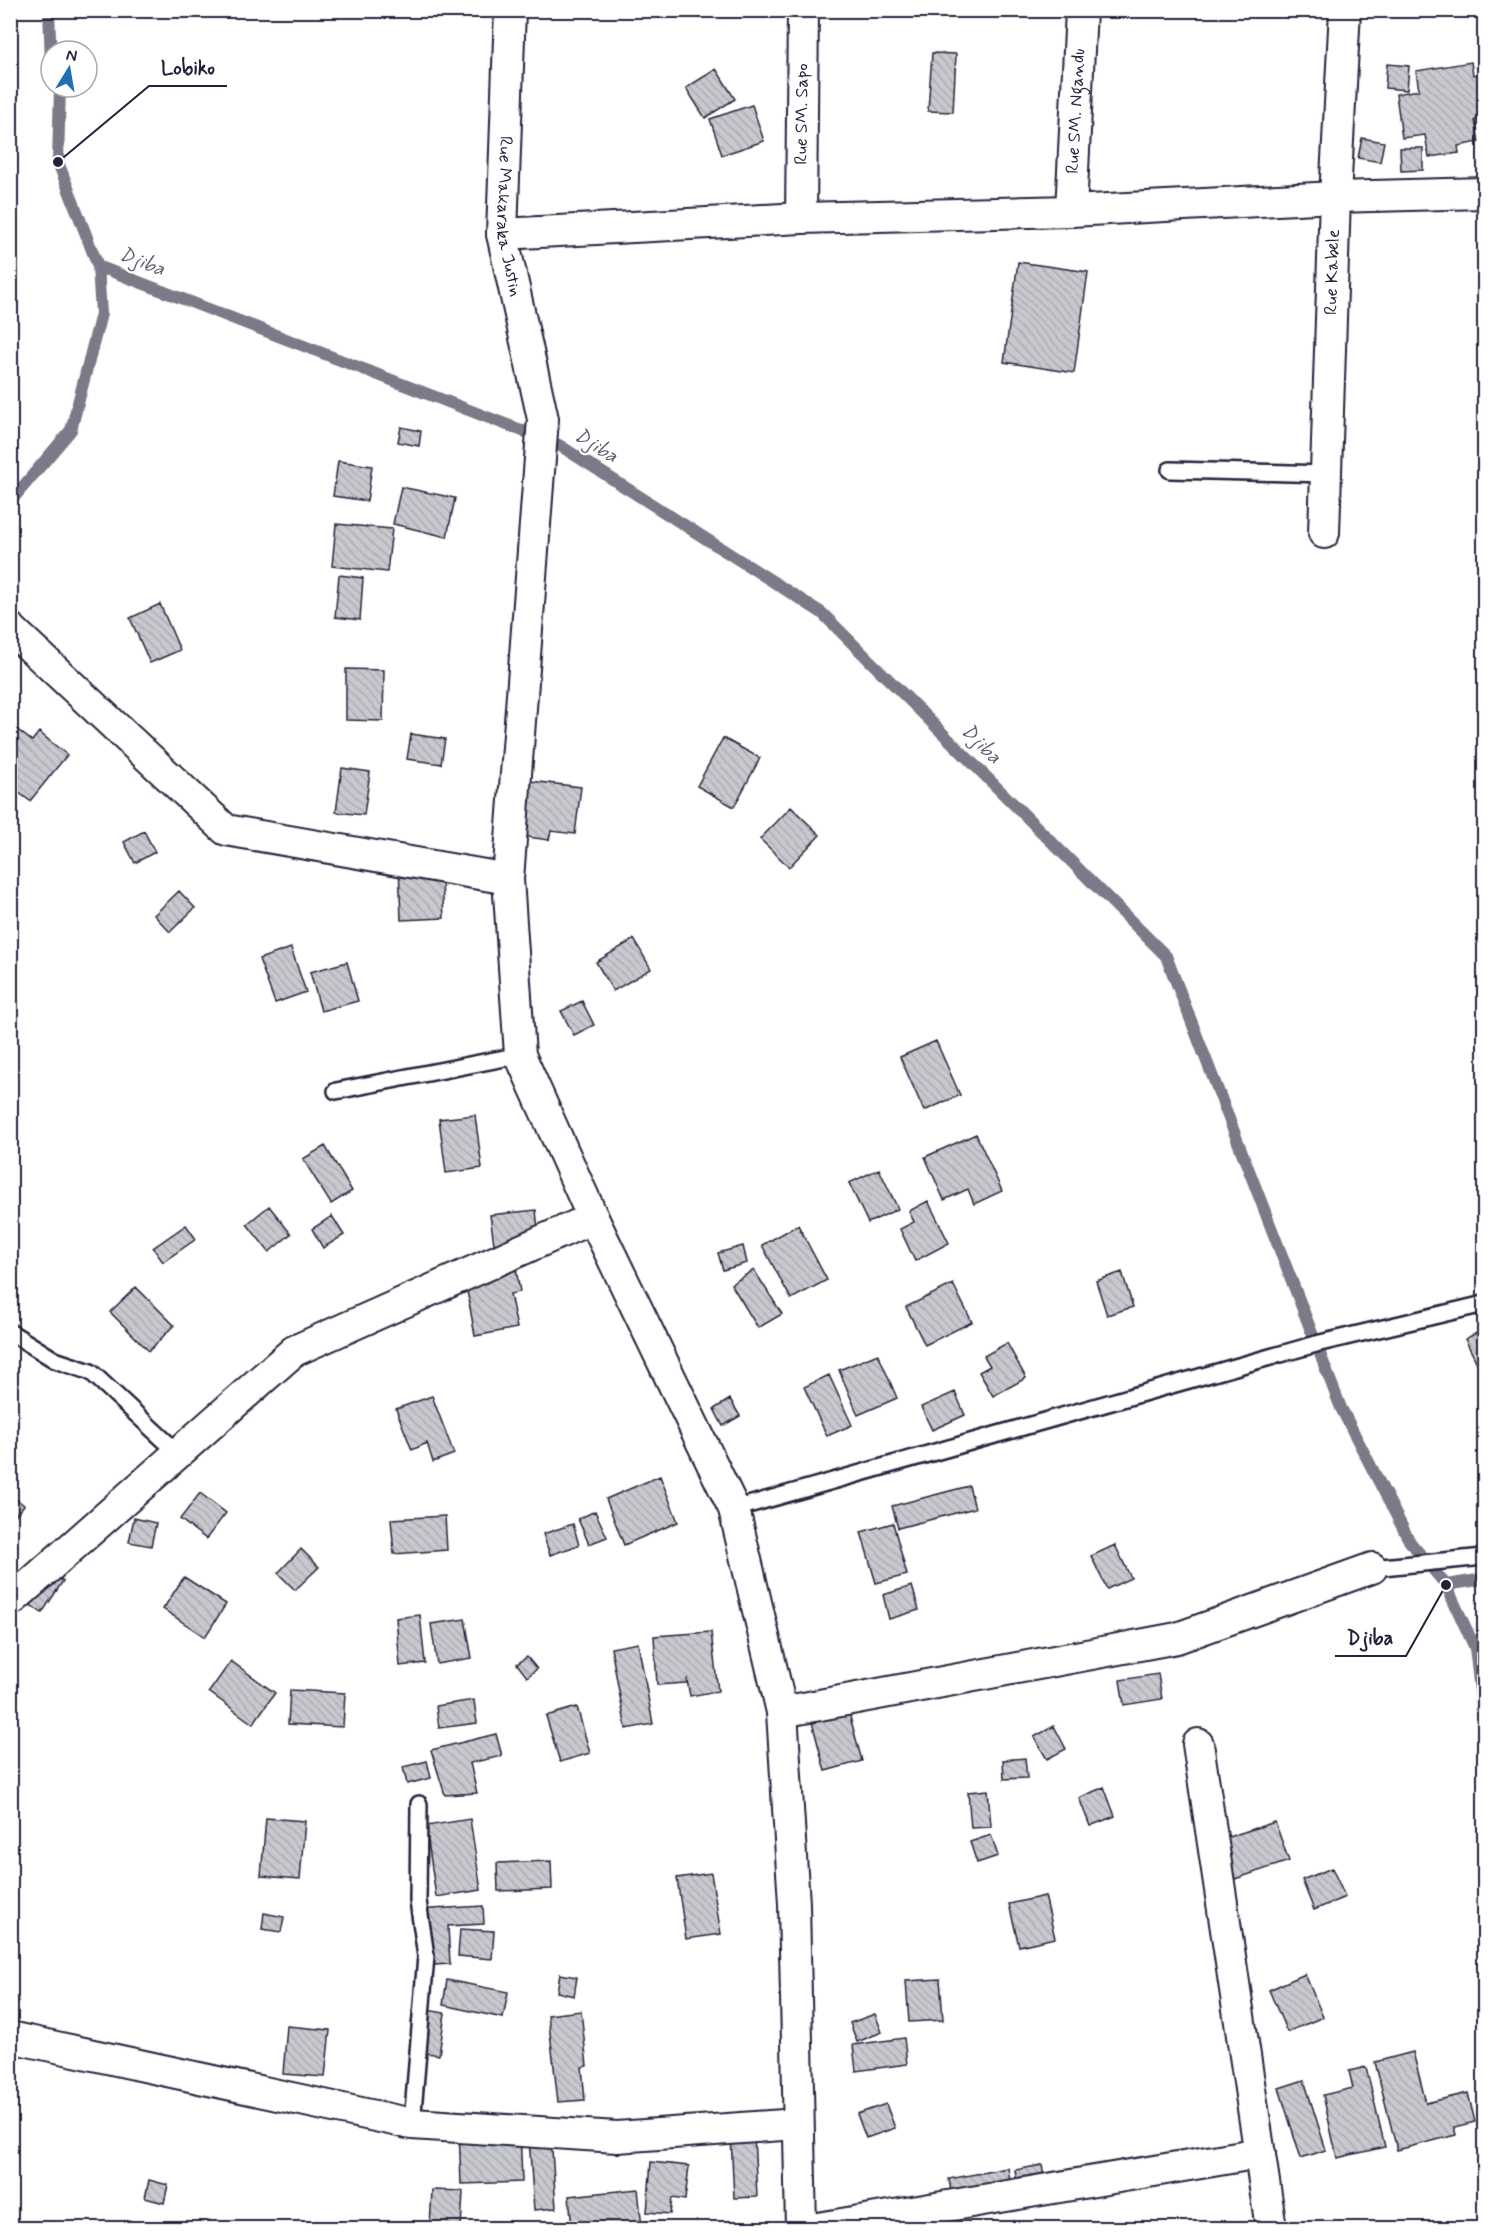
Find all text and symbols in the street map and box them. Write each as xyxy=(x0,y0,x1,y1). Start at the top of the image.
north arrow xyxy=(39,39,99,99)
text: N xyxy=(64,44,79,67)
callout: Lobiko xyxy=(149,48,227,86)
street label: Rue SM. Ngandu xyxy=(1061,48,1091,174)
text: Lobiko xyxy=(161,55,215,82)
street label: Rue SM. Sapo xyxy=(790,63,814,165)
street label: Rue Makaraka Justin xyxy=(489,136,528,299)
street label: Rue Kabele xyxy=(1319,229,1346,315)
water label: Djiba xyxy=(115,241,169,283)
water label: Djiba xyxy=(569,422,623,470)
water label: Djiba xyxy=(955,718,1007,770)
callout: Djiba xyxy=(1335,1618,1406,1656)
text: Djiba xyxy=(1347,1625,1394,1652)

